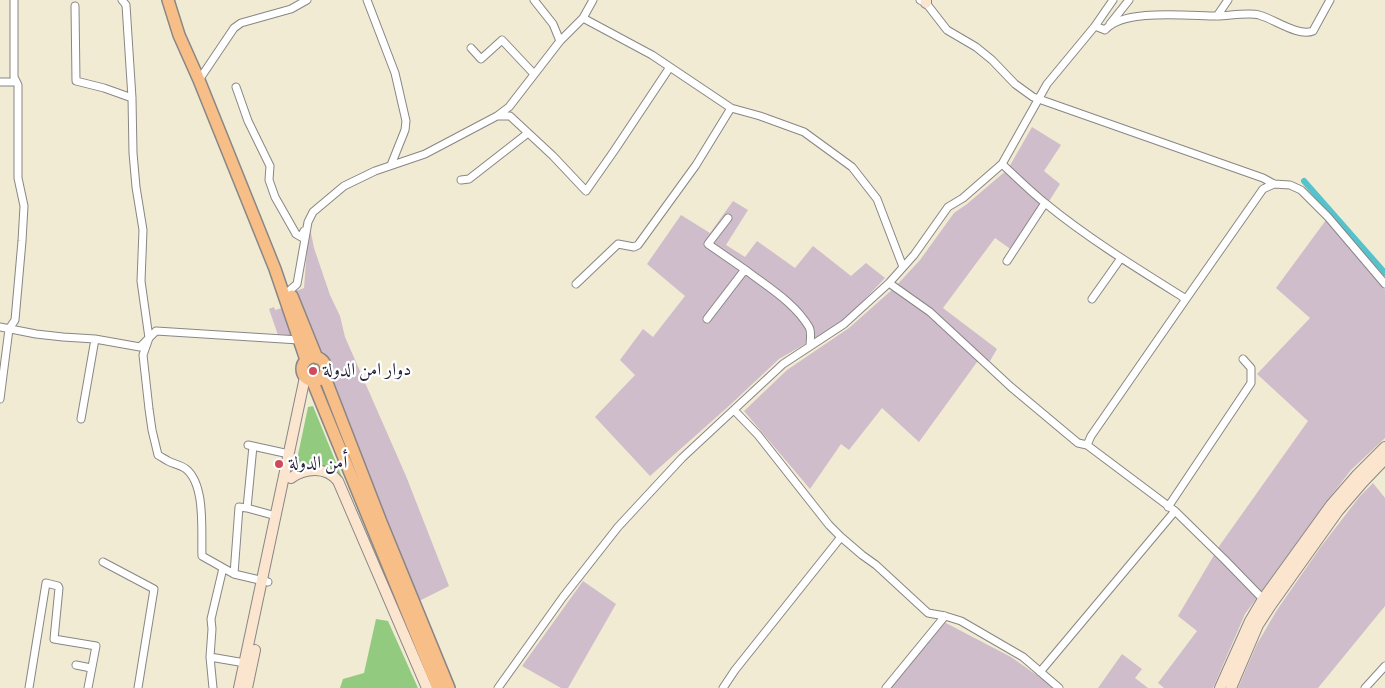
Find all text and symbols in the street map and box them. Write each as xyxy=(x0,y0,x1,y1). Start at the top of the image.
place label: دوار امن الدولة xyxy=(323,360,411,382)
marker: دوار امن الدولة xyxy=(307,365,319,377)
place label: أمن الدولة xyxy=(289,453,347,475)
marker: أمن الدولة xyxy=(273,458,285,470)

